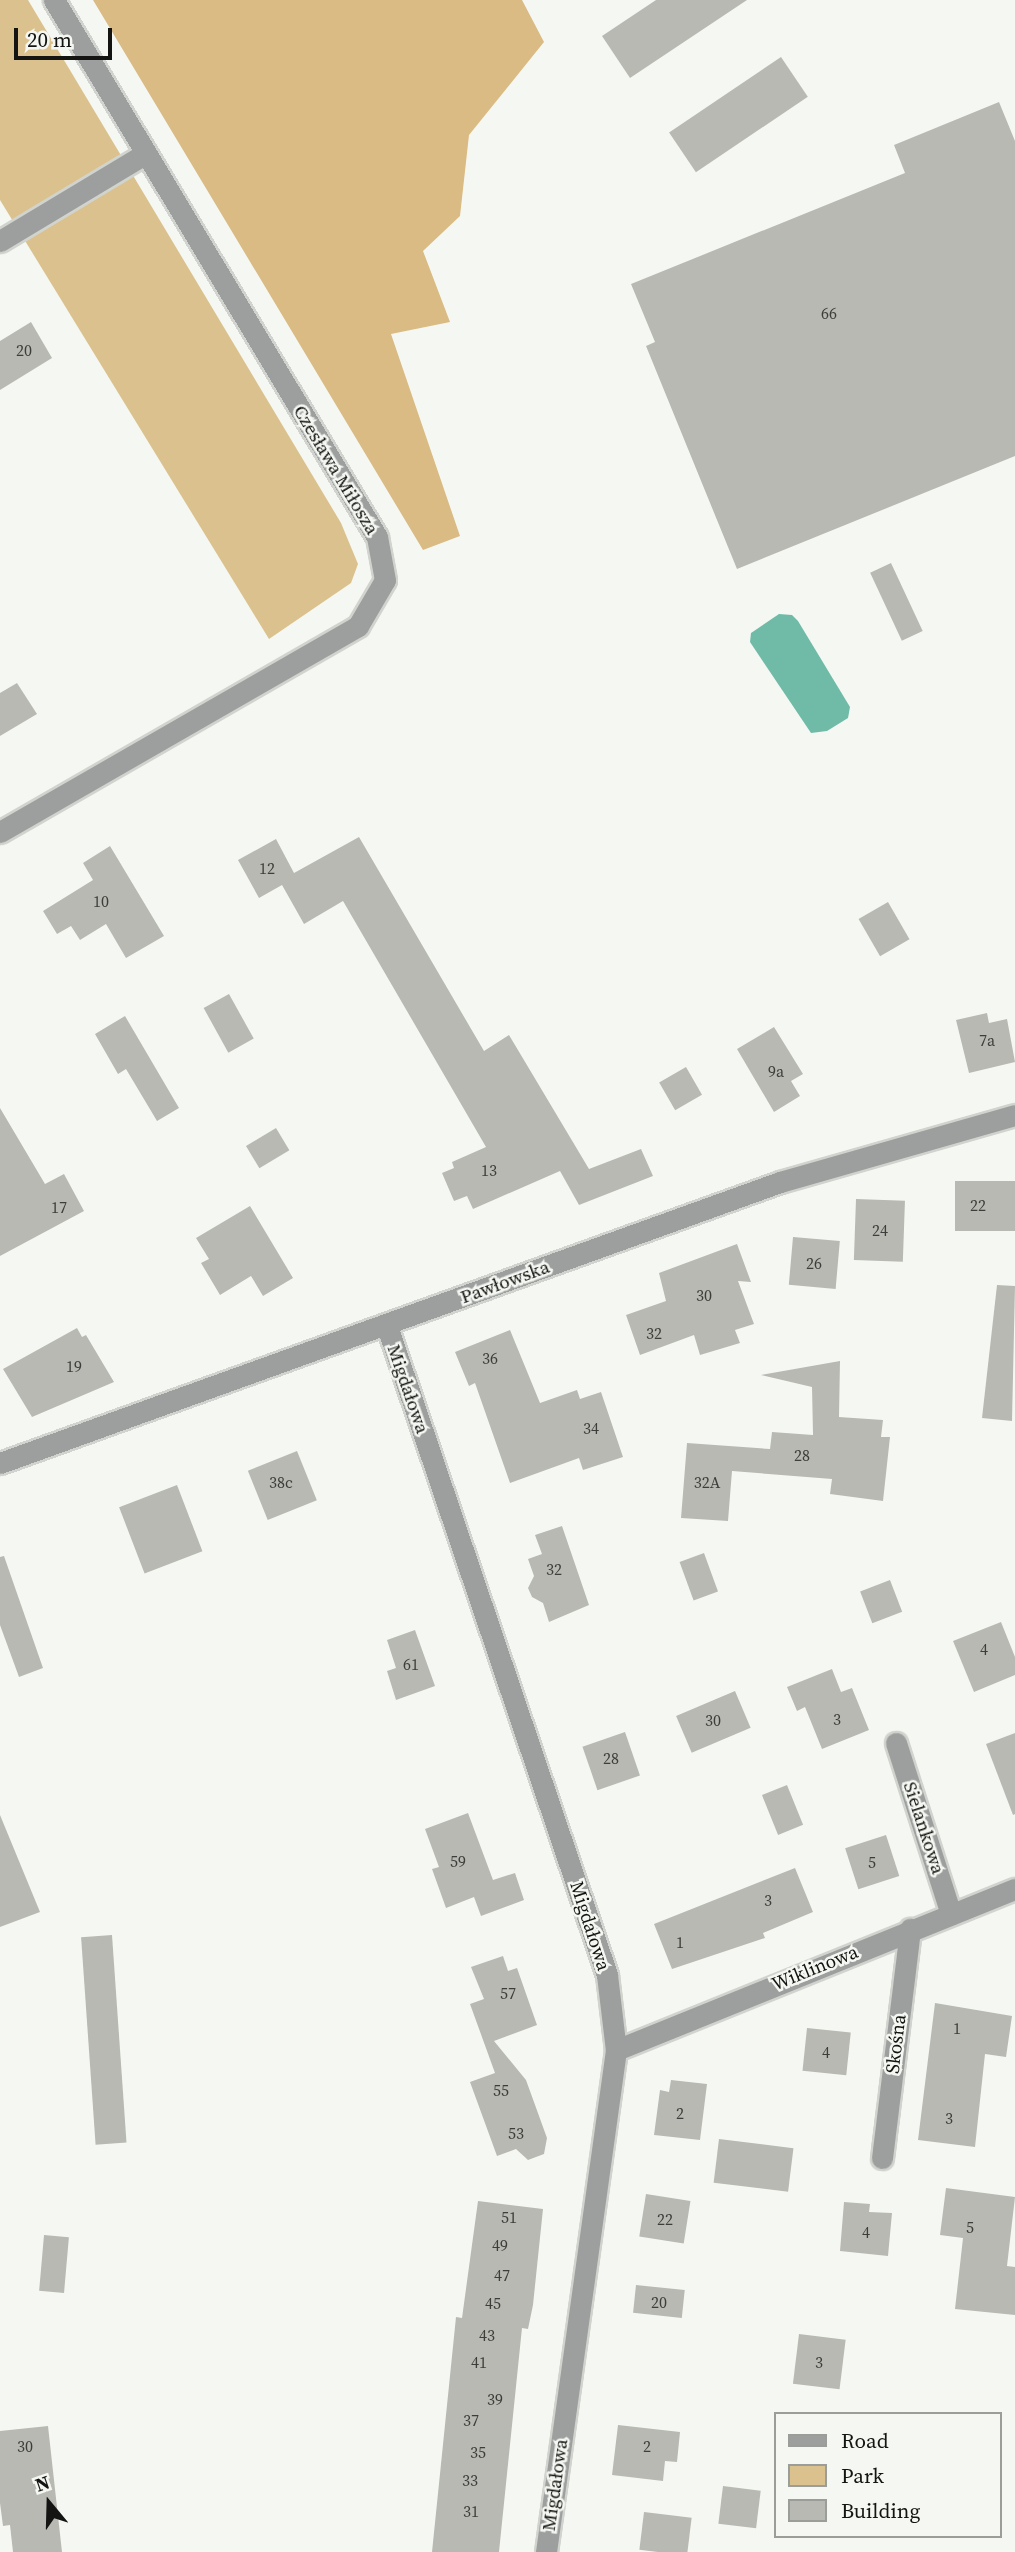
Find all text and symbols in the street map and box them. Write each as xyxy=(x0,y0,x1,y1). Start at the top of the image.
scale bar xyxy=(18,14,116,58)
text: 20 m xyxy=(27,25,72,54)
house number: 66 xyxy=(821,303,837,323)
house number: 20 xyxy=(16,340,32,360)
street label: Czesława Miłosza xyxy=(288,401,384,539)
house number: 12 xyxy=(259,858,275,878)
house number: 10 xyxy=(93,891,109,911)
house number: 7a xyxy=(979,1030,995,1050)
house number: 9a xyxy=(768,1061,784,1081)
house number: 13 xyxy=(481,1160,497,1180)
house number: 22 xyxy=(970,1195,986,1215)
house number: 17 xyxy=(51,1197,67,1217)
house number: 24 xyxy=(872,1220,888,1240)
house number: 26 xyxy=(806,1253,822,1273)
street label: Pawłowska xyxy=(457,1255,553,1309)
house number: 30 xyxy=(696,1285,712,1305)
house number: 32 xyxy=(646,1323,662,1343)
street label: Migdałowa xyxy=(382,1341,434,1437)
house number: 36 xyxy=(482,1348,498,1368)
house number: 19 xyxy=(66,1356,82,1376)
house number: 34 xyxy=(583,1418,599,1438)
house number: 28 xyxy=(794,1445,810,1465)
house number: 38c xyxy=(269,1472,293,1492)
house number: 32A xyxy=(694,1472,720,1492)
house number: 32 xyxy=(546,1559,562,1579)
house number: 4 xyxy=(980,1639,988,1659)
house number: 61 xyxy=(403,1654,419,1674)
house number: 3 xyxy=(833,1709,841,1729)
house number: 30 xyxy=(705,1710,721,1730)
house number: 28 xyxy=(603,1748,619,1768)
street label: Sielankowa xyxy=(898,1779,950,1877)
house number: 59 xyxy=(450,1851,466,1871)
house number: 5 xyxy=(868,1852,876,1872)
street label: Migdałowa xyxy=(565,1878,615,1974)
house number: 3 xyxy=(764,1890,772,1910)
house number: 1 xyxy=(676,1932,684,1952)
street label: Wiklinowa xyxy=(769,1940,861,1996)
house number: 57 xyxy=(500,1983,516,2003)
street label: Skośna xyxy=(881,2013,911,2075)
house number: 1 xyxy=(953,2018,961,2038)
house number: 4 xyxy=(822,2042,830,2062)
house number: 55 xyxy=(493,2080,509,2100)
house number: 2 xyxy=(676,2103,684,2123)
house number: 3 xyxy=(945,2108,953,2128)
house number: 53 xyxy=(508,2123,524,2143)
house number: 51 xyxy=(501,2207,517,2227)
house number: 22 xyxy=(657,2209,673,2229)
house number: 5 xyxy=(966,2217,974,2237)
house number: 4 xyxy=(862,2222,870,2242)
house number: 49 xyxy=(492,2235,508,2255)
house number: 47 xyxy=(494,2265,510,2285)
house number: 20 xyxy=(651,2292,667,2312)
house number: 45 xyxy=(485,2293,501,2313)
house number: 43 xyxy=(479,2325,495,2345)
house number: 41 xyxy=(471,2352,487,2372)
house number: 3 xyxy=(815,2352,823,2372)
house number: 39 xyxy=(487,2389,503,2409)
house number: 37 xyxy=(463,2410,479,2430)
legend xyxy=(774,2412,1001,2538)
text: Road xyxy=(841,2426,889,2455)
house number: 30 xyxy=(17,2436,33,2456)
house number: 2 xyxy=(643,2436,651,2456)
street label: Migdałowa xyxy=(537,2438,573,2532)
house number: 35 xyxy=(470,2442,486,2462)
text: Park xyxy=(841,2461,884,2490)
north arrow xyxy=(14,2468,84,2538)
text: N xyxy=(31,2469,53,2498)
house number: 33 xyxy=(462,2470,478,2490)
text: Building xyxy=(841,2496,920,2525)
house number: 31 xyxy=(463,2501,479,2521)

